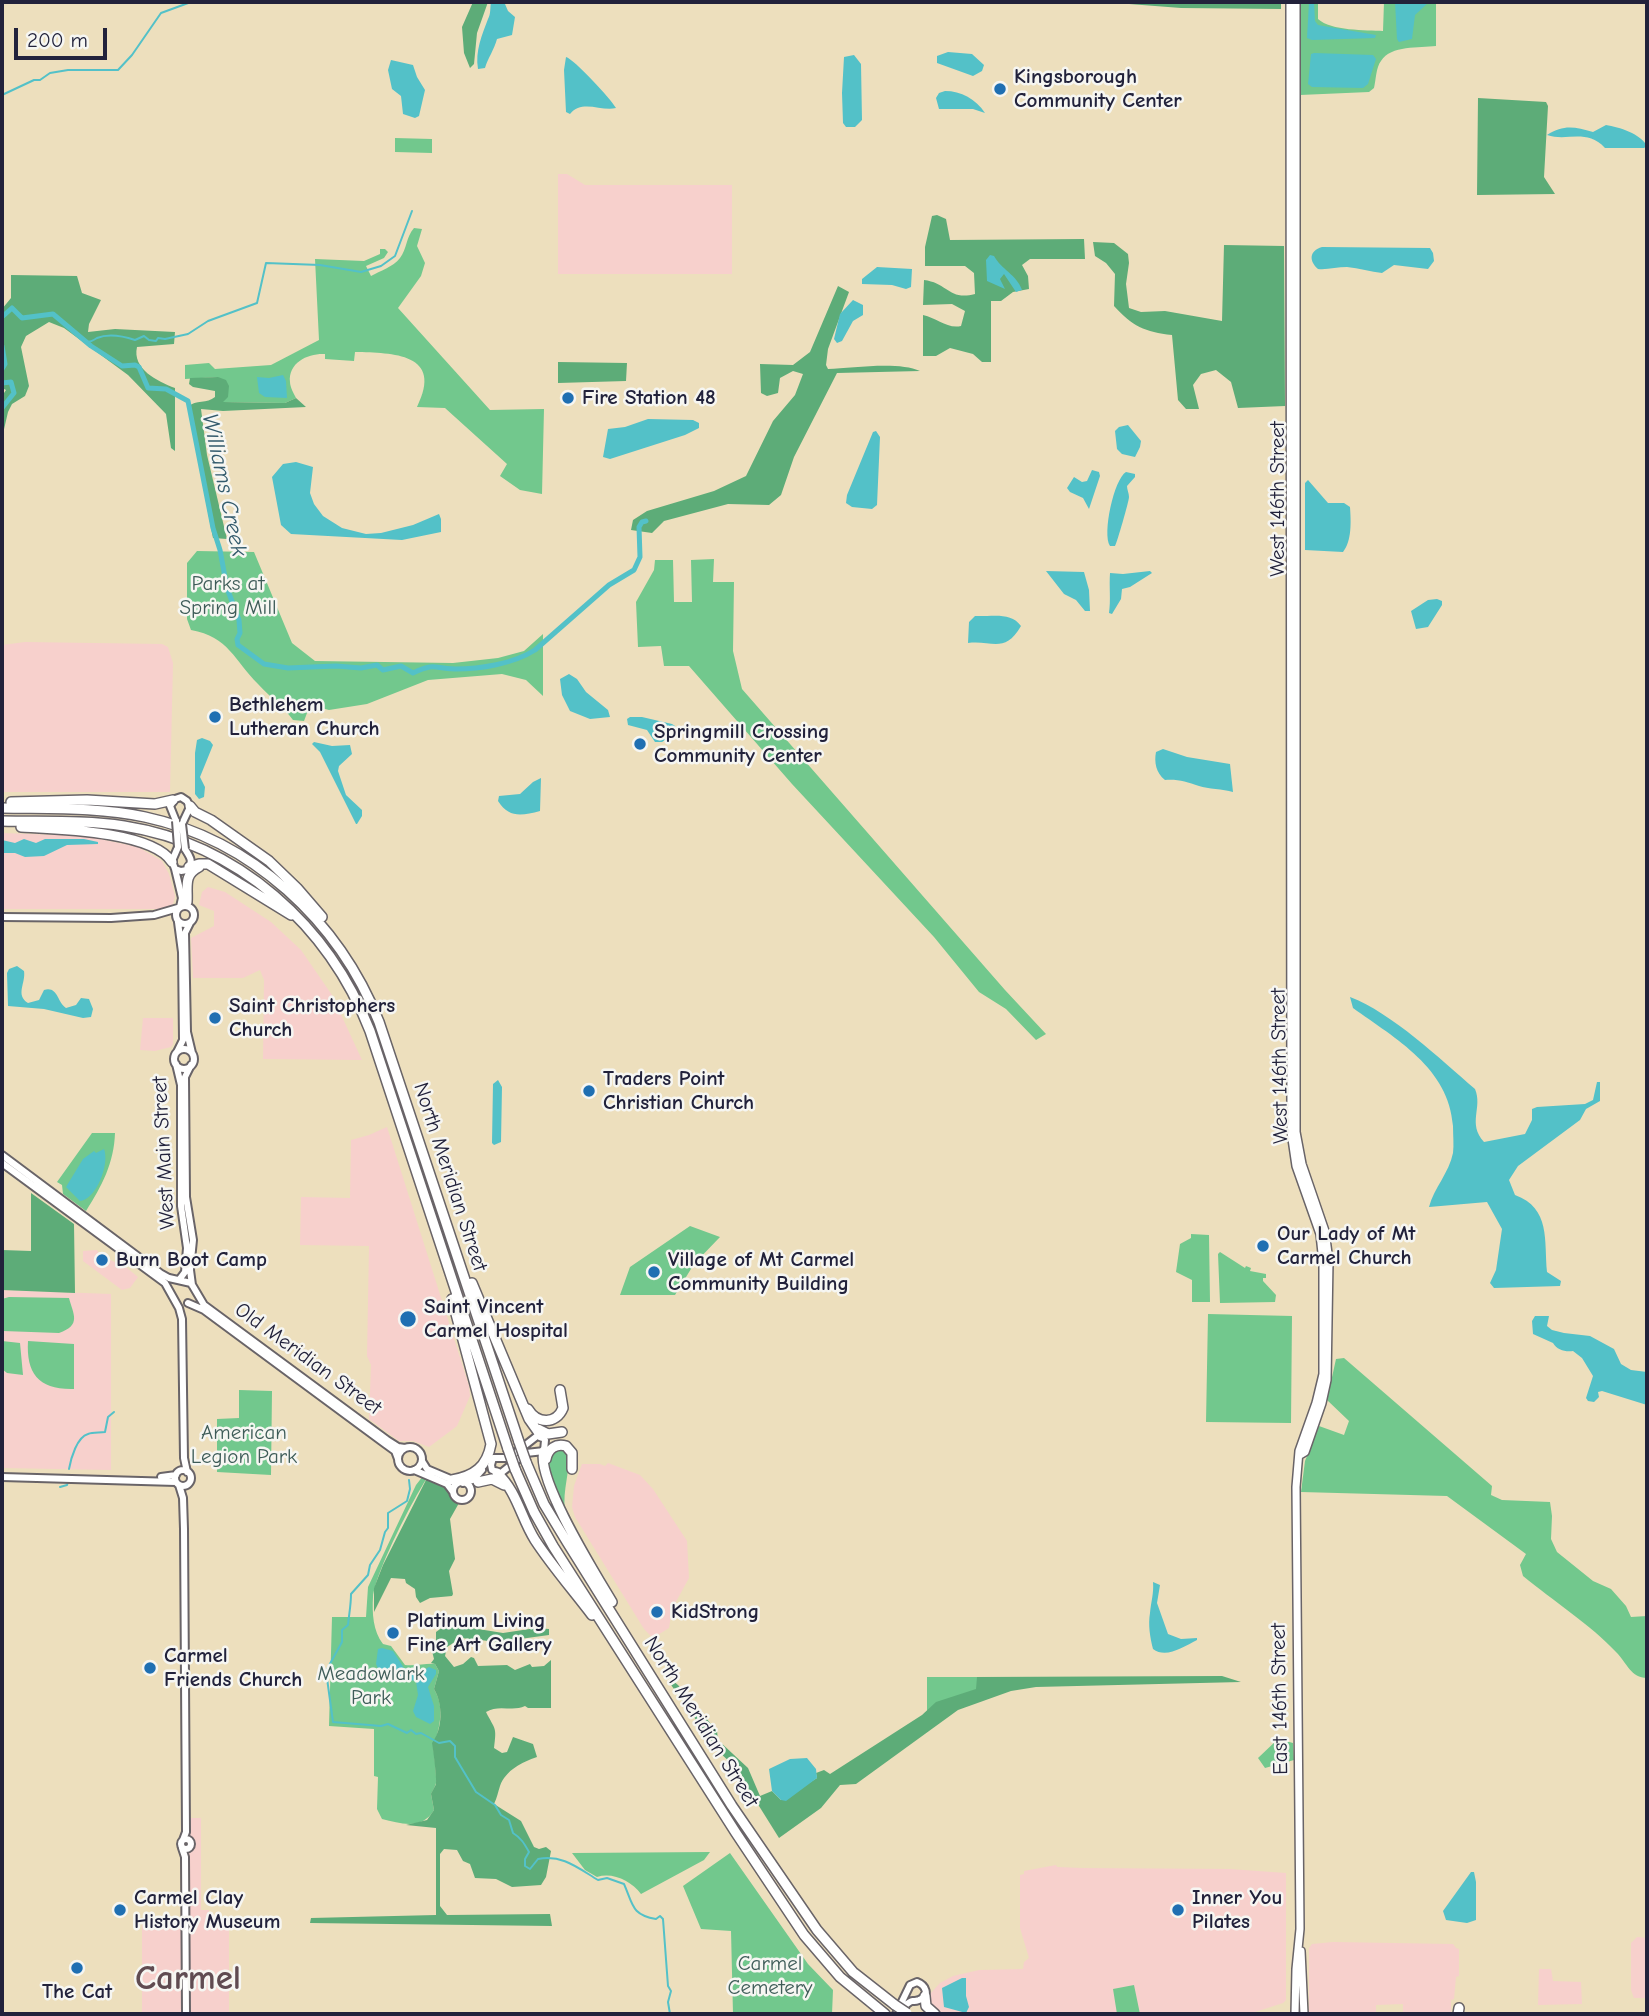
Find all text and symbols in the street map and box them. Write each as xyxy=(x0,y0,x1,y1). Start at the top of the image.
scale bar xyxy=(18,14,110,58)
text: 200 m xyxy=(27,28,88,52)
place label: Kingsborough Community Center xyxy=(1014,64,1182,114)
marker: Kingsborough Community Center xyxy=(992,81,1008,97)
place label: Fire Station 48 xyxy=(582,385,716,411)
marker: Fire Station 48 xyxy=(560,390,576,406)
water label: Williams Creek xyxy=(195,411,253,559)
street label: West 146th Street xyxy=(1265,421,1291,577)
park label: Parks at Spring Mill xyxy=(179,571,277,621)
place label: Bethlehem Lutheran Church xyxy=(229,692,380,742)
marker: Bethlehem Lutheran Church xyxy=(207,709,223,725)
place label: Springmill Crossing Community Center xyxy=(654,719,830,769)
marker: Springmill Crossing Community Center xyxy=(632,736,648,752)
street label: West 146th Street xyxy=(1266,988,1294,1144)
place label: Saint Christophers Church xyxy=(229,993,395,1043)
marker: Saint Christophers Church xyxy=(207,1010,223,1026)
place label: Traders Point Christian Church xyxy=(603,1066,754,1116)
street label: West Main Street xyxy=(147,1076,181,1230)
street label: North Meridian Street xyxy=(408,1080,492,1274)
marker: Traders Point Christian Church xyxy=(581,1083,597,1099)
place label: Our Lady of Mt Carmel Church xyxy=(1277,1221,1415,1271)
marker: Our Lady of Mt Carmel Church xyxy=(1255,1238,1271,1254)
place label: Burn Boot Camp xyxy=(116,1247,267,1273)
place label: Village of Mt Carmel Community Building xyxy=(668,1247,854,1297)
marker: Burn Boot Camp xyxy=(94,1252,110,1268)
marker: Village of Mt Carmel Community Building xyxy=(646,1264,662,1280)
place label: Saint Vincent Carmel Hospital xyxy=(424,1294,568,1344)
street label: Old Meridian Street xyxy=(230,1297,386,1421)
marker: Saint Vincent Carmel Hospital xyxy=(398,1309,418,1329)
park label: American Legion Park xyxy=(191,1420,297,1470)
place label: KidStrong xyxy=(671,1599,759,1625)
marker: KidStrong xyxy=(649,1604,665,1620)
place label: Platinum Living Fine Art Gallery xyxy=(407,1608,552,1658)
street label: East 146th Street xyxy=(1266,1623,1294,1775)
marker: Platinum Living Fine Art Gallery xyxy=(385,1625,401,1641)
street label: North Meridian Street xyxy=(638,1632,764,1812)
place label: Carmel Friends Church xyxy=(164,1643,302,1693)
marker: Carmel Friends Church xyxy=(142,1660,158,1676)
park label: Meadowlark Park xyxy=(317,1661,425,1711)
place label: Carmel Clay History Museum xyxy=(134,1885,280,1935)
place label: Inner You Pilates xyxy=(1192,1885,1282,1935)
marker: Carmel Clay History Museum xyxy=(112,1902,128,1918)
marker: Inner You Pilates xyxy=(1170,1902,1186,1918)
park label: Carmel Cemetery xyxy=(728,1951,812,2001)
district label: Carmel xyxy=(135,1958,241,2000)
marker: The Cat xyxy=(69,1960,85,1976)
place label: The Cat xyxy=(42,1979,112,2005)

